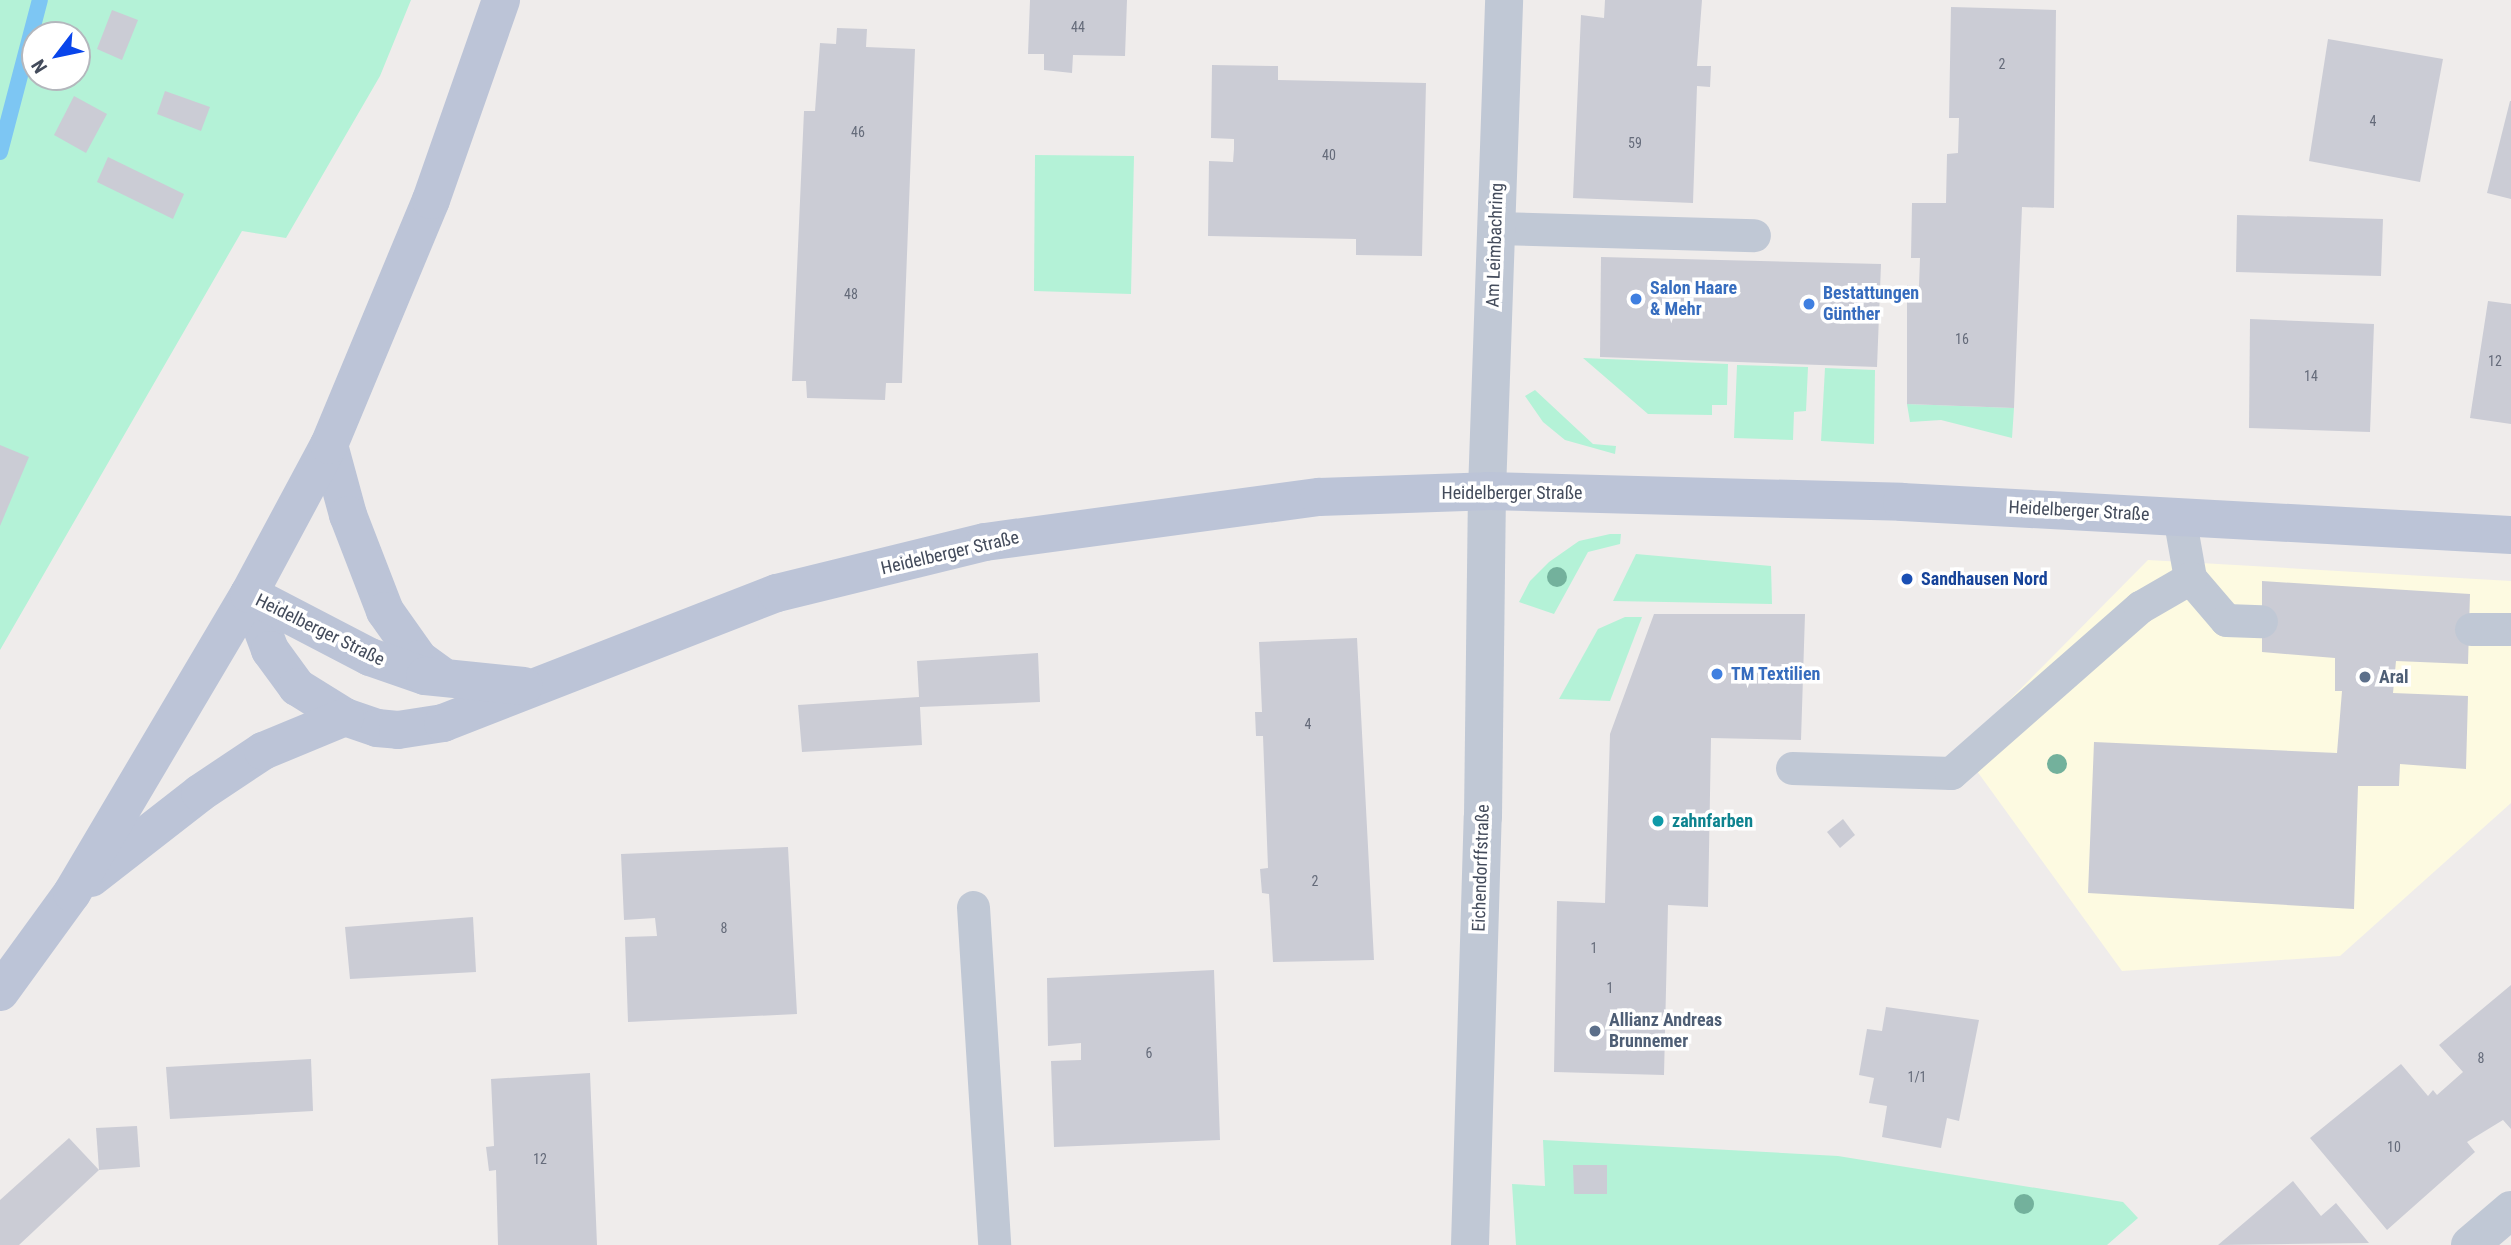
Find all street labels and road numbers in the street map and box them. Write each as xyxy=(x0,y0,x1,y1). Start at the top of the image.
street label: Am Leimbachring xyxy=(1482,182,1508,308)
street label: Heidelberger Straße xyxy=(1441,482,1583,504)
street label: Heidelberger Straße xyxy=(2008,497,2150,525)
street label: Heidelberger Straße xyxy=(879,527,1021,579)
street label: Heidelberger Straße xyxy=(252,589,388,671)
street label: Eichendorffstraße xyxy=(1468,804,1494,932)

